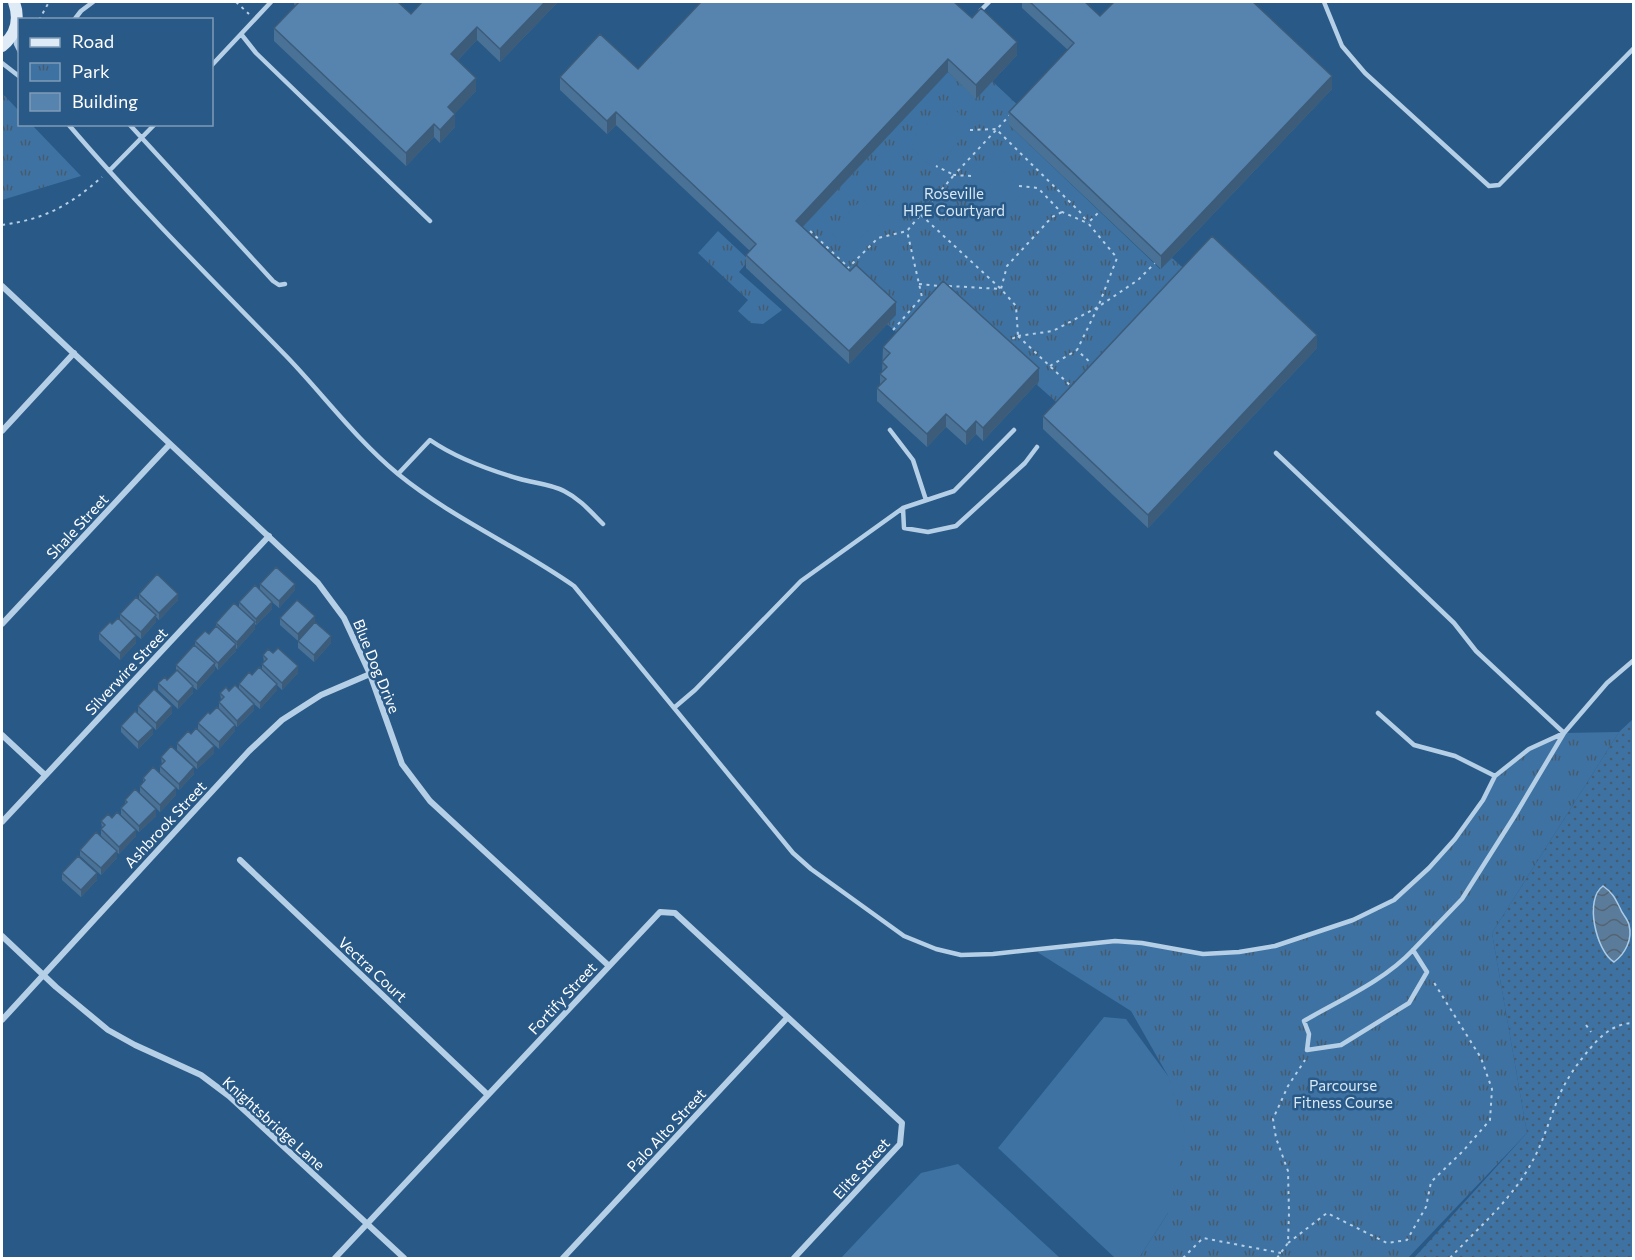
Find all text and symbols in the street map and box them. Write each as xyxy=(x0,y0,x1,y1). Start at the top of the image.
legend xyxy=(18,18,213,126)
text: Road xyxy=(72,30,114,52)
text: Park xyxy=(72,60,110,82)
text: Building xyxy=(72,90,138,112)
park label: Roseville HPE Courtyard xyxy=(903,184,1005,219)
street label: Shale Street xyxy=(42,490,112,562)
street label: Blue Dog Drive xyxy=(350,616,404,716)
street label: Silverwire Street xyxy=(81,624,171,718)
street label: Ashbrook Street xyxy=(120,777,210,871)
street label: Vectra Court xyxy=(335,933,411,1005)
street label: Fortify Street xyxy=(524,958,600,1038)
street label: Knightsbridge Lane xyxy=(219,1072,329,1174)
park label: Parcourse Fitness Course xyxy=(1293,1076,1393,1111)
street label: Palo Alto Street xyxy=(623,1085,709,1175)
street label: Elite Street xyxy=(829,1134,893,1202)

